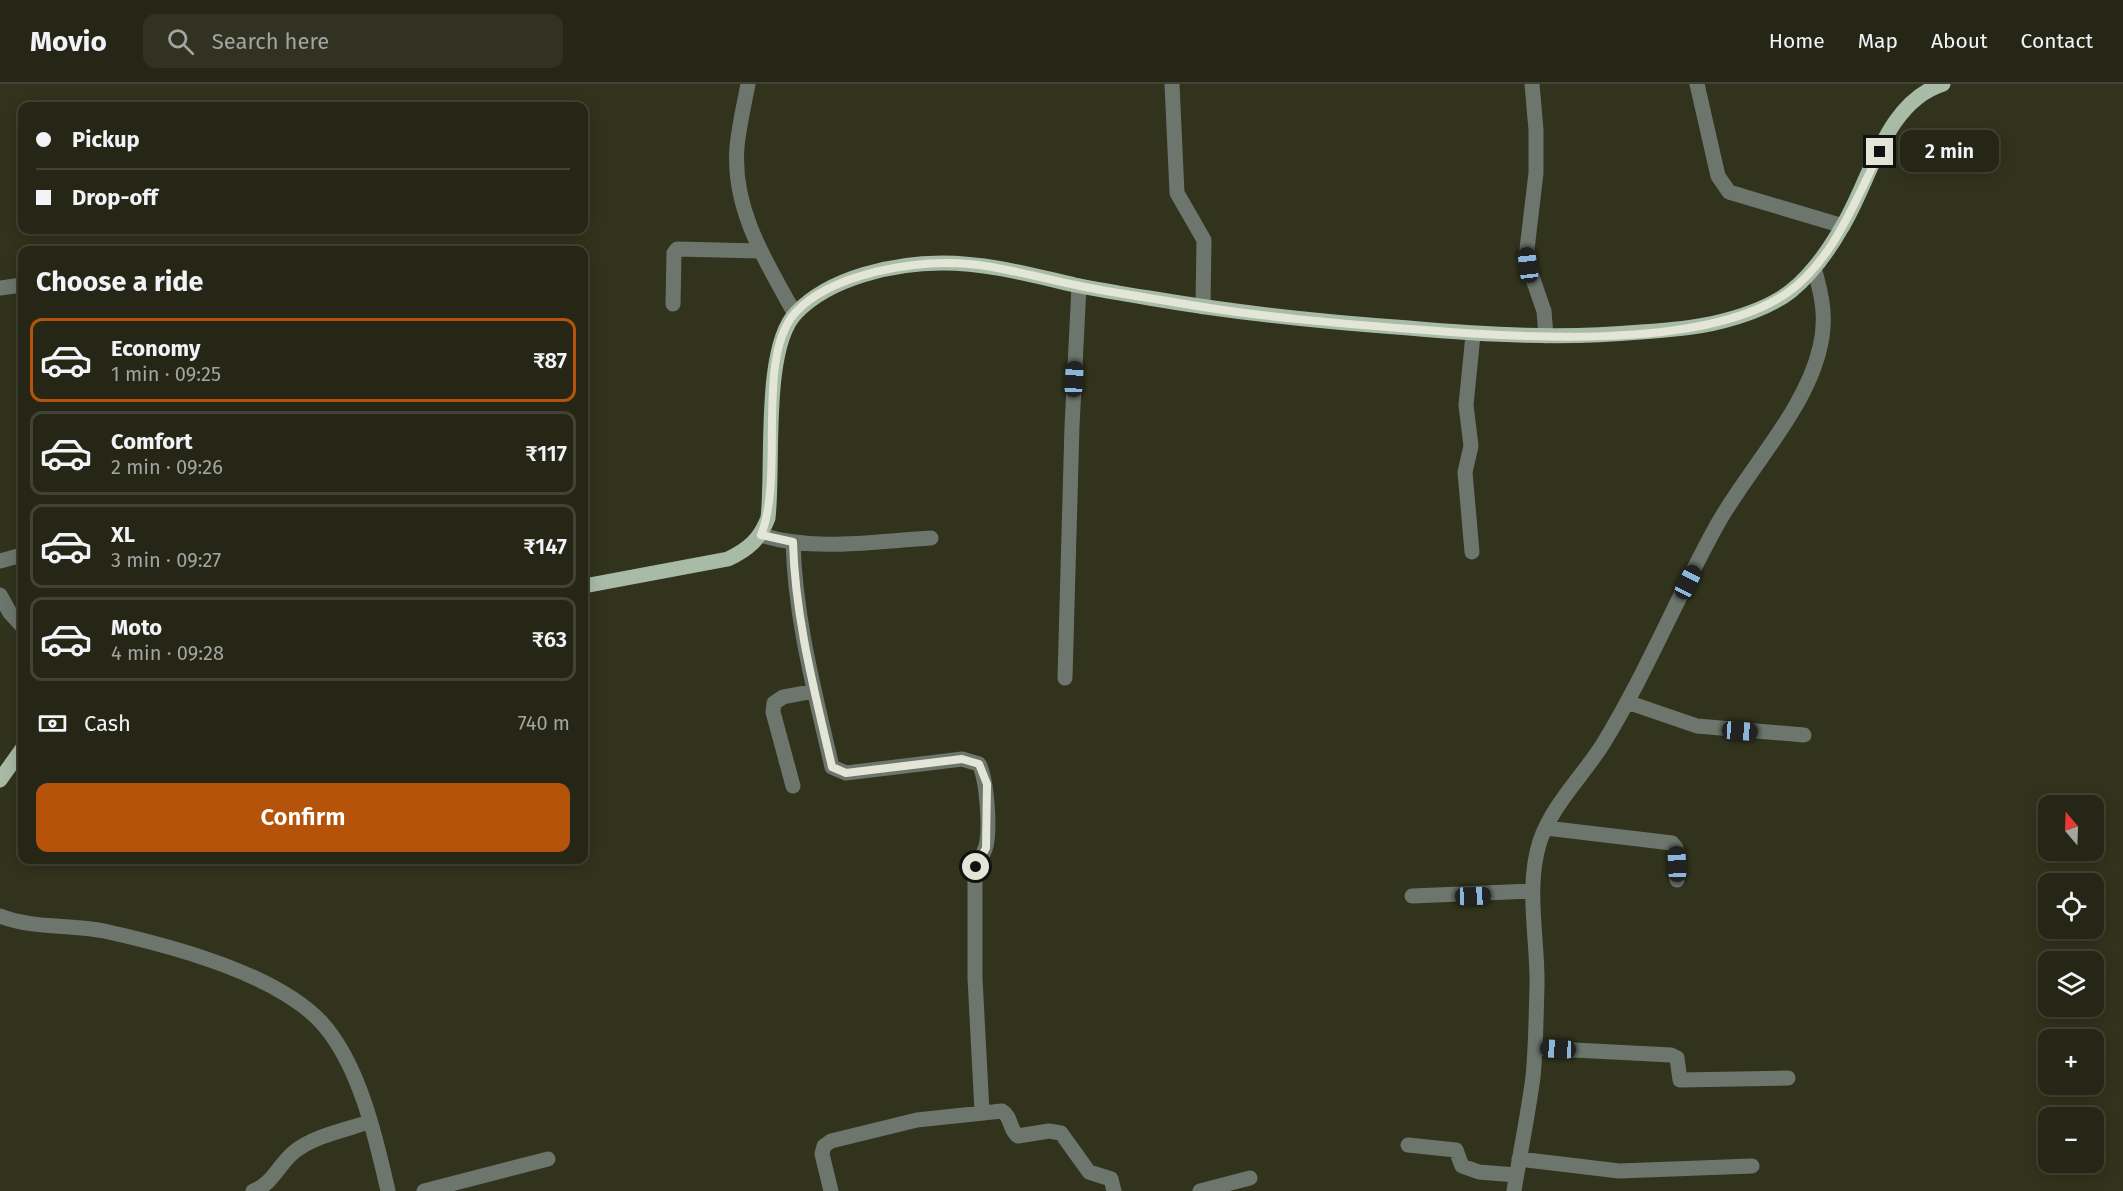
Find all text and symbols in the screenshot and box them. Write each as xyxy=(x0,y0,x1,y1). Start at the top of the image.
search box xyxy=(143,14,563,68)
text: Movio xyxy=(30,25,107,58)
icon: search xyxy=(164,25,197,58)
text: Search here xyxy=(212,28,329,55)
text: Home xyxy=(1769,28,1825,54)
text: Map xyxy=(1858,28,1898,54)
text: About xyxy=(1931,28,1988,54)
text: Contact xyxy=(2021,28,2093,54)
text: Pickup xyxy=(72,126,140,153)
callout: 2 min xyxy=(1901,131,2000,173)
route end xyxy=(1866,138,1893,165)
text: 2 min xyxy=(1925,139,1974,163)
text: Drop-off xyxy=(72,184,158,211)
car xyxy=(1517,246,1539,284)
text: Choose a ride xyxy=(36,266,203,298)
icon: car xyxy=(39,333,93,387)
text: Economy xyxy=(111,335,200,362)
text: ₹87 xyxy=(533,347,567,374)
car xyxy=(1064,361,1084,397)
text: 1 min · 09:25 xyxy=(111,362,221,386)
icon: car xyxy=(39,426,93,480)
text: Comfort xyxy=(111,428,192,455)
text: ₹117 xyxy=(525,440,567,467)
text: 2 min · 09:26 xyxy=(111,455,223,479)
icon: car xyxy=(39,519,93,573)
text: XL xyxy=(111,521,135,548)
text: ₹147 xyxy=(523,533,567,560)
text: 3 min · 09:27 xyxy=(111,548,221,572)
car xyxy=(1672,562,1704,602)
icon: car xyxy=(39,612,93,666)
text: Moto xyxy=(111,614,162,641)
text: ₹63 xyxy=(532,626,567,653)
text: 4 min · 09:28 xyxy=(111,641,224,665)
icon: cash xyxy=(36,707,69,740)
text: Cash xyxy=(84,710,131,737)
text: 740 m xyxy=(518,711,570,735)
car xyxy=(1721,721,1759,741)
button: Confirm xyxy=(36,783,570,852)
north arrow xyxy=(2038,795,2104,861)
map controls xyxy=(2038,795,2104,1173)
car xyxy=(1667,846,1687,882)
route start xyxy=(962,853,989,880)
button: locate xyxy=(2038,873,2104,939)
car xyxy=(1455,886,1491,906)
button: layers xyxy=(2038,951,2104,1017)
button: + xyxy=(2038,1029,2104,1095)
car xyxy=(1540,1039,1576,1059)
button: − xyxy=(2038,1107,2104,1173)

